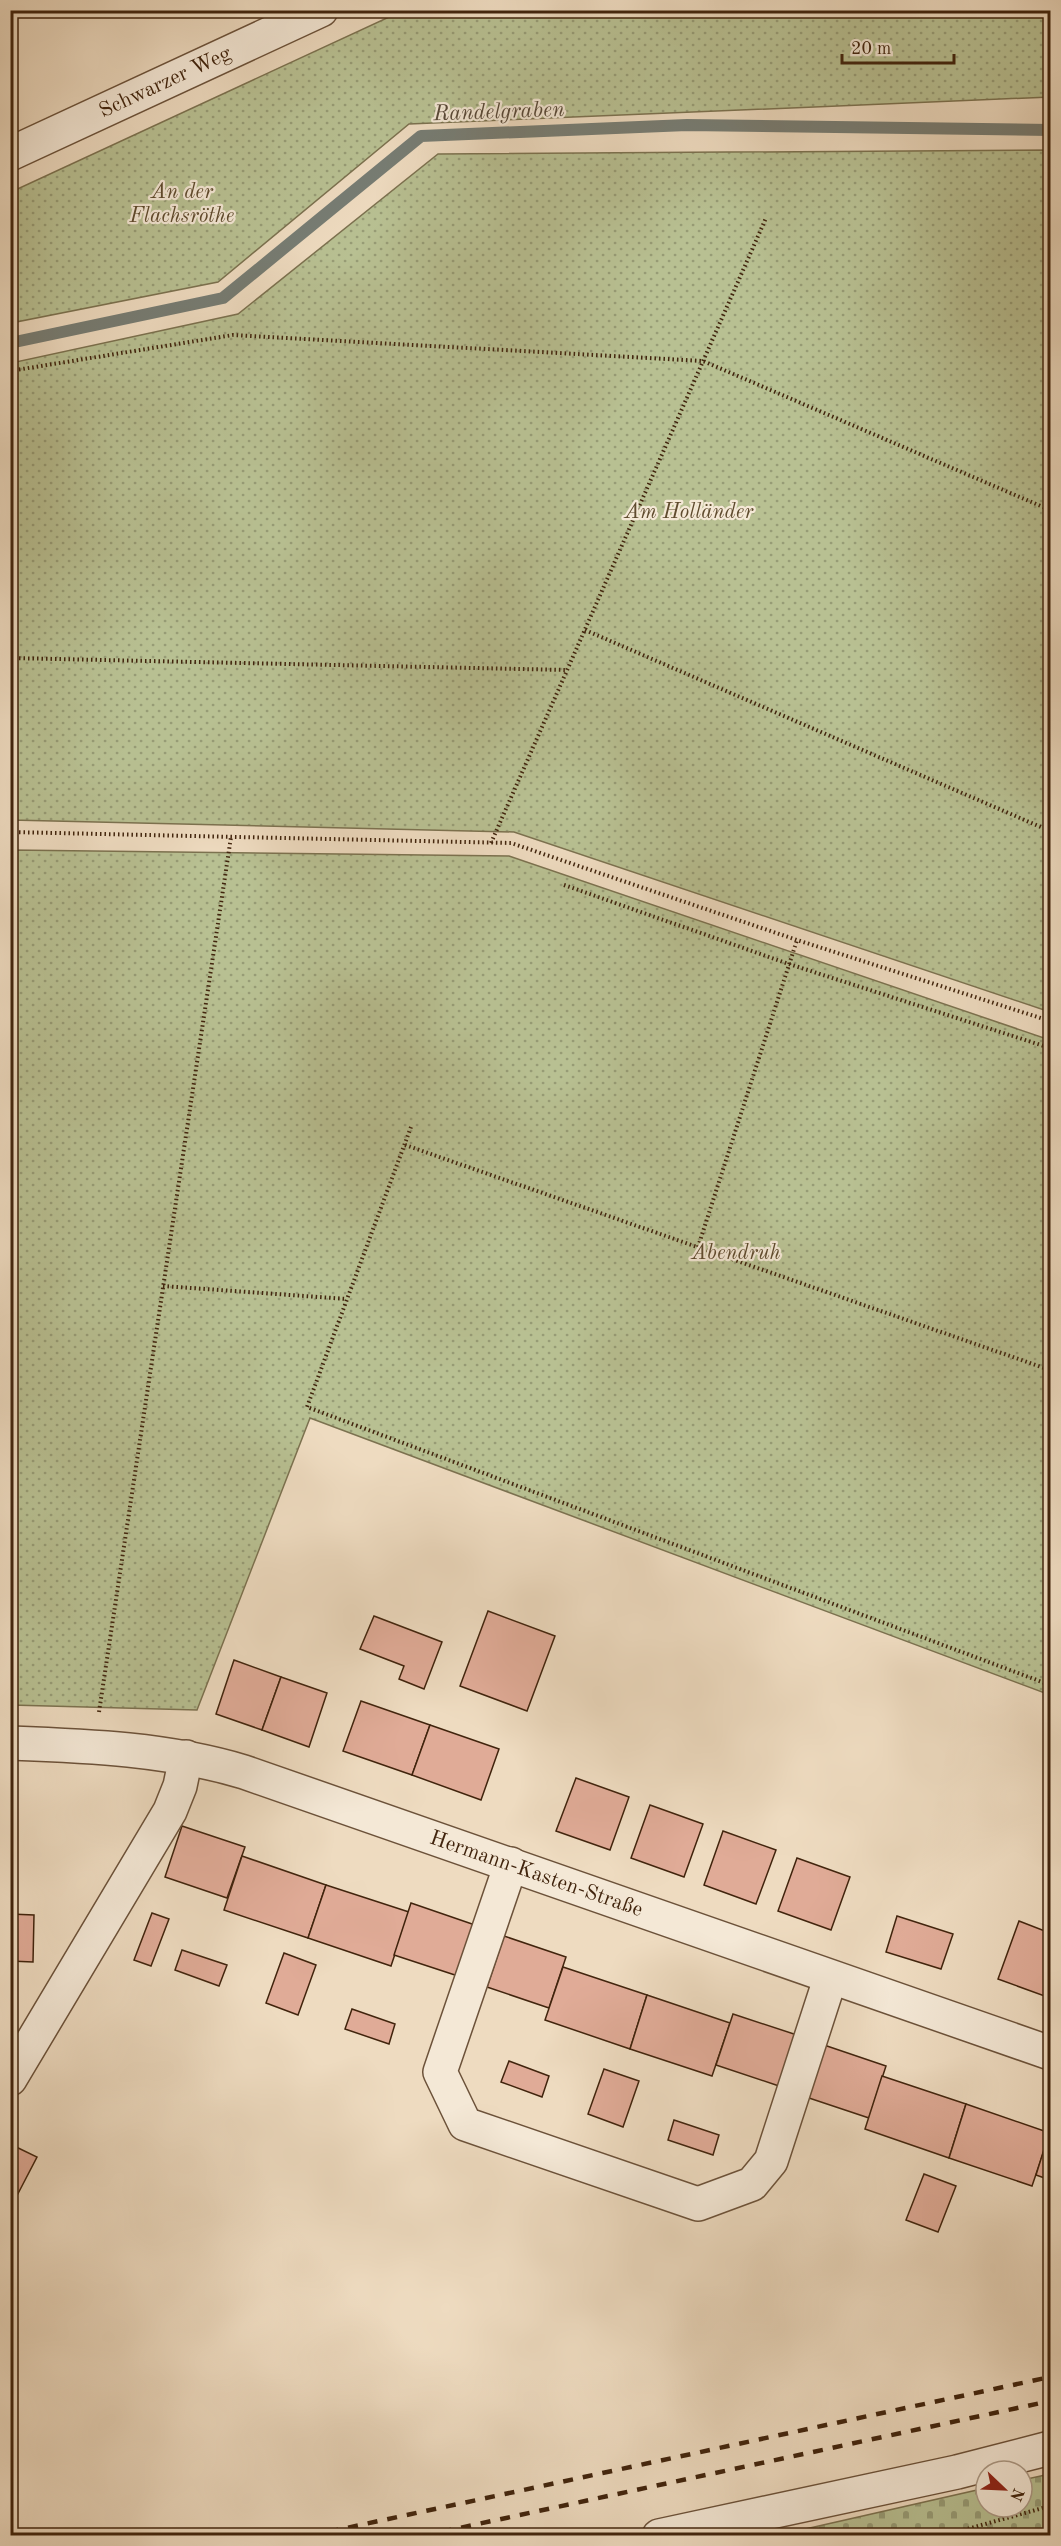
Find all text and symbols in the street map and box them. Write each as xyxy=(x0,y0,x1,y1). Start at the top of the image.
scale bar xyxy=(842,27,954,65)
text: 20 m xyxy=(851,40,891,58)
street label: Schwarzer Weg xyxy=(96,42,235,122)
water label: Randelgraben xyxy=(432,99,565,125)
park label: An der Flachsröthe xyxy=(129,182,234,227)
park label: Am Holländer xyxy=(624,502,754,523)
park label: Abendruh xyxy=(691,1243,781,1264)
street label: Hermann-Kasten-Straße xyxy=(427,1827,646,1921)
north arrow xyxy=(974,2459,1034,2519)
text: N xyxy=(1006,2485,1026,2504)

